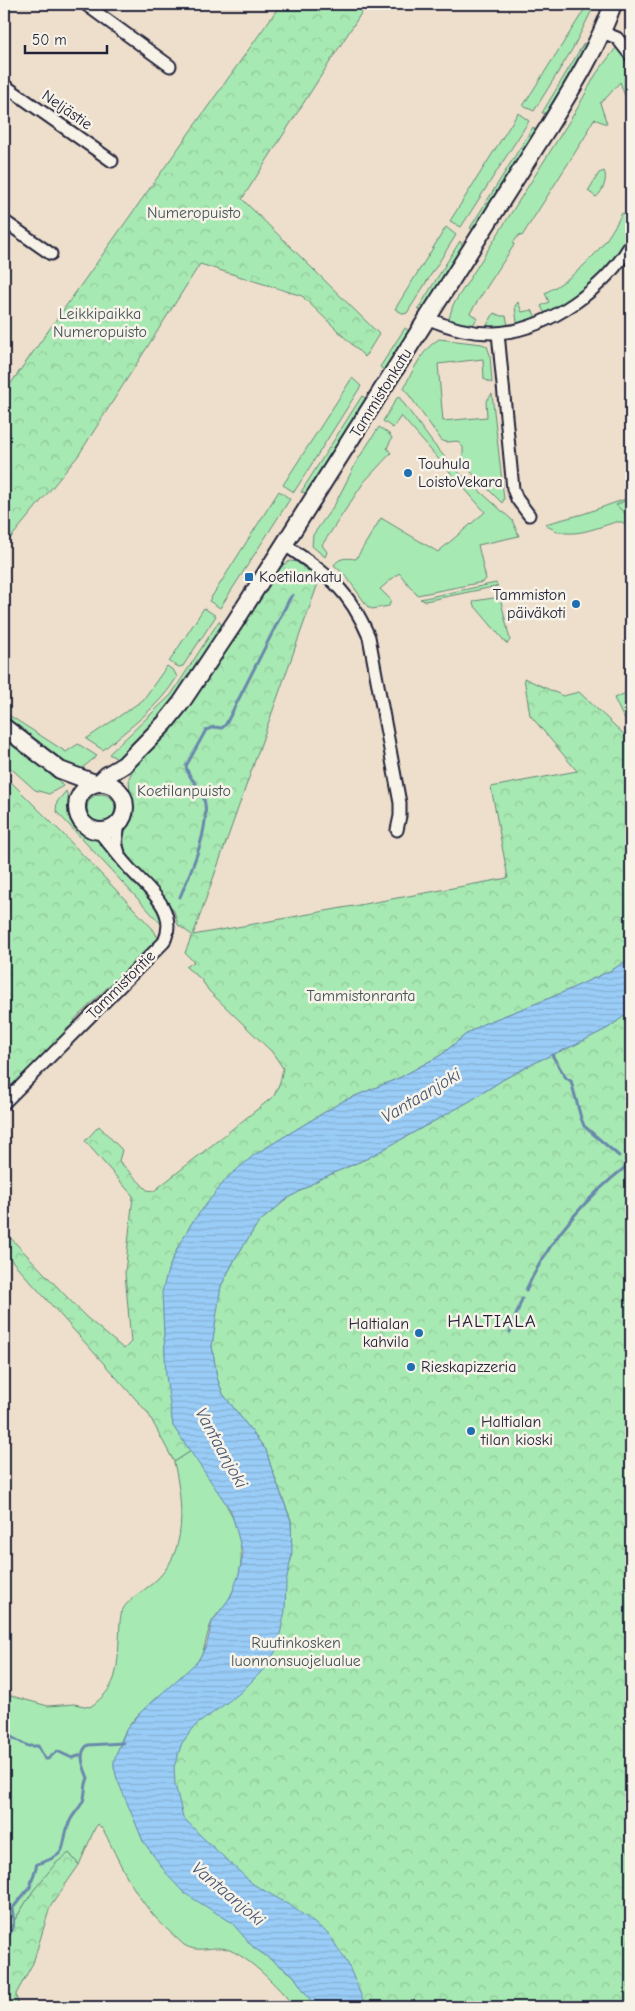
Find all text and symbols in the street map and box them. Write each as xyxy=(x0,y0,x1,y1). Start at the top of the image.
scale bar xyxy=(25,22,108,54)
text: 50 m xyxy=(32,31,67,49)
street label: Neljästie xyxy=(39,86,95,134)
park label: Numeropuisto xyxy=(147,204,241,222)
park label: Leikkipaikka Numeropuisto xyxy=(53,305,147,341)
street label: Tammistonkatu xyxy=(346,345,416,441)
place label: Touhula LoistoVekara xyxy=(418,455,503,491)
marker: Touhula LoistoVekara xyxy=(402,467,414,479)
place label: Koetilankatu xyxy=(259,568,342,586)
marker: Koetilankatu xyxy=(243,571,255,583)
place label: Tammiston päiväkoti xyxy=(493,586,566,622)
marker: Tammiston päiväkoti xyxy=(570,598,582,610)
park label: Koetilanpuisto xyxy=(137,782,231,800)
street label: Tammistontie xyxy=(83,947,159,1023)
park label: Tammistonranta xyxy=(307,987,415,1005)
water label: Vantaanjoki xyxy=(378,1064,465,1128)
district label: HALTIALA xyxy=(447,1310,537,1332)
place label: Haltialan kahvila xyxy=(349,1315,409,1351)
marker: Haltialan kahvila xyxy=(413,1327,425,1339)
place label: Rieskapizzeria xyxy=(421,1358,516,1376)
marker: Rieskapizzeria xyxy=(405,1361,417,1373)
water label: Vantaanjoki xyxy=(190,1404,252,1493)
place label: Haltialan tilan kioski xyxy=(480,1413,553,1449)
marker: Haltialan tilan kioski xyxy=(465,1425,477,1437)
park label: Ruutinkosken luonnonsuojelualue xyxy=(231,1634,361,1670)
water label: Vantaanjoki xyxy=(187,1857,269,1931)

